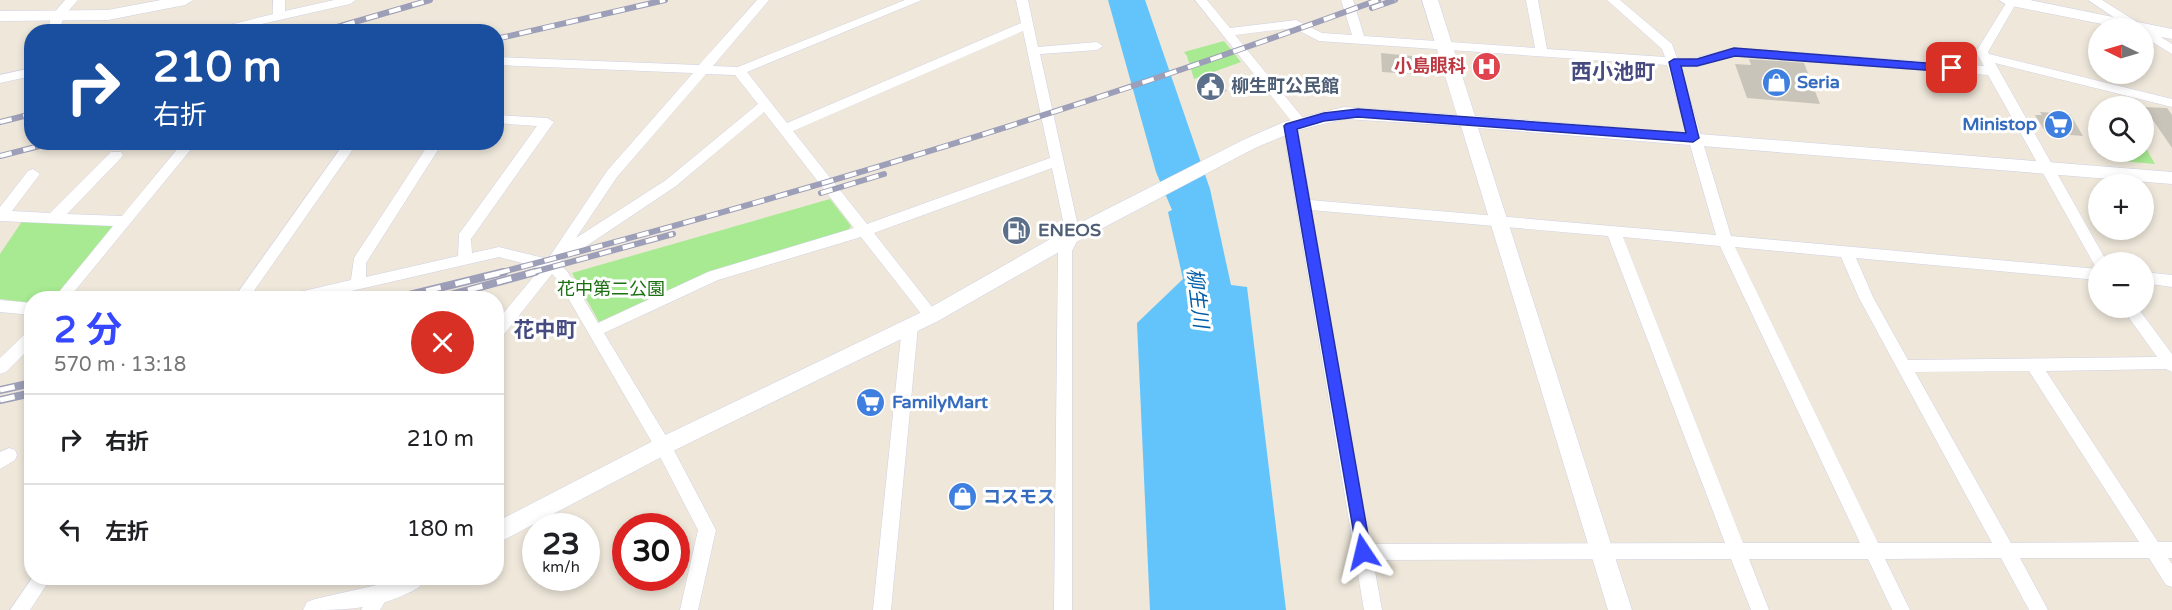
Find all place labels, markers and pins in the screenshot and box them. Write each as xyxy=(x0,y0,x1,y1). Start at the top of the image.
pin xyxy=(1926,42,1977,93)
hospital icon: 小島眼科 xyxy=(1471,50,1503,82)
place label: 小島眼科 xyxy=(1394,55,1466,77)
shop icon: Seria xyxy=(1760,66,1792,98)
public building icon: 柳生町公民館 xyxy=(1194,70,1226,102)
place label: Seria xyxy=(1797,71,1840,93)
place label: 柳生町公民館 xyxy=(1231,75,1339,97)
supermarket icon: Ministop xyxy=(2042,108,2074,140)
place label: Ministop xyxy=(1962,113,2037,135)
fuel station icon: ENEOS xyxy=(1001,214,1033,246)
place label: ENEOS xyxy=(1038,219,1101,241)
supermarket icon: FamilyMart xyxy=(855,386,887,418)
place label: FamilyMart xyxy=(892,391,988,413)
shop icon: コスモス xyxy=(946,481,978,513)
place label: コスモス xyxy=(983,486,1055,508)

